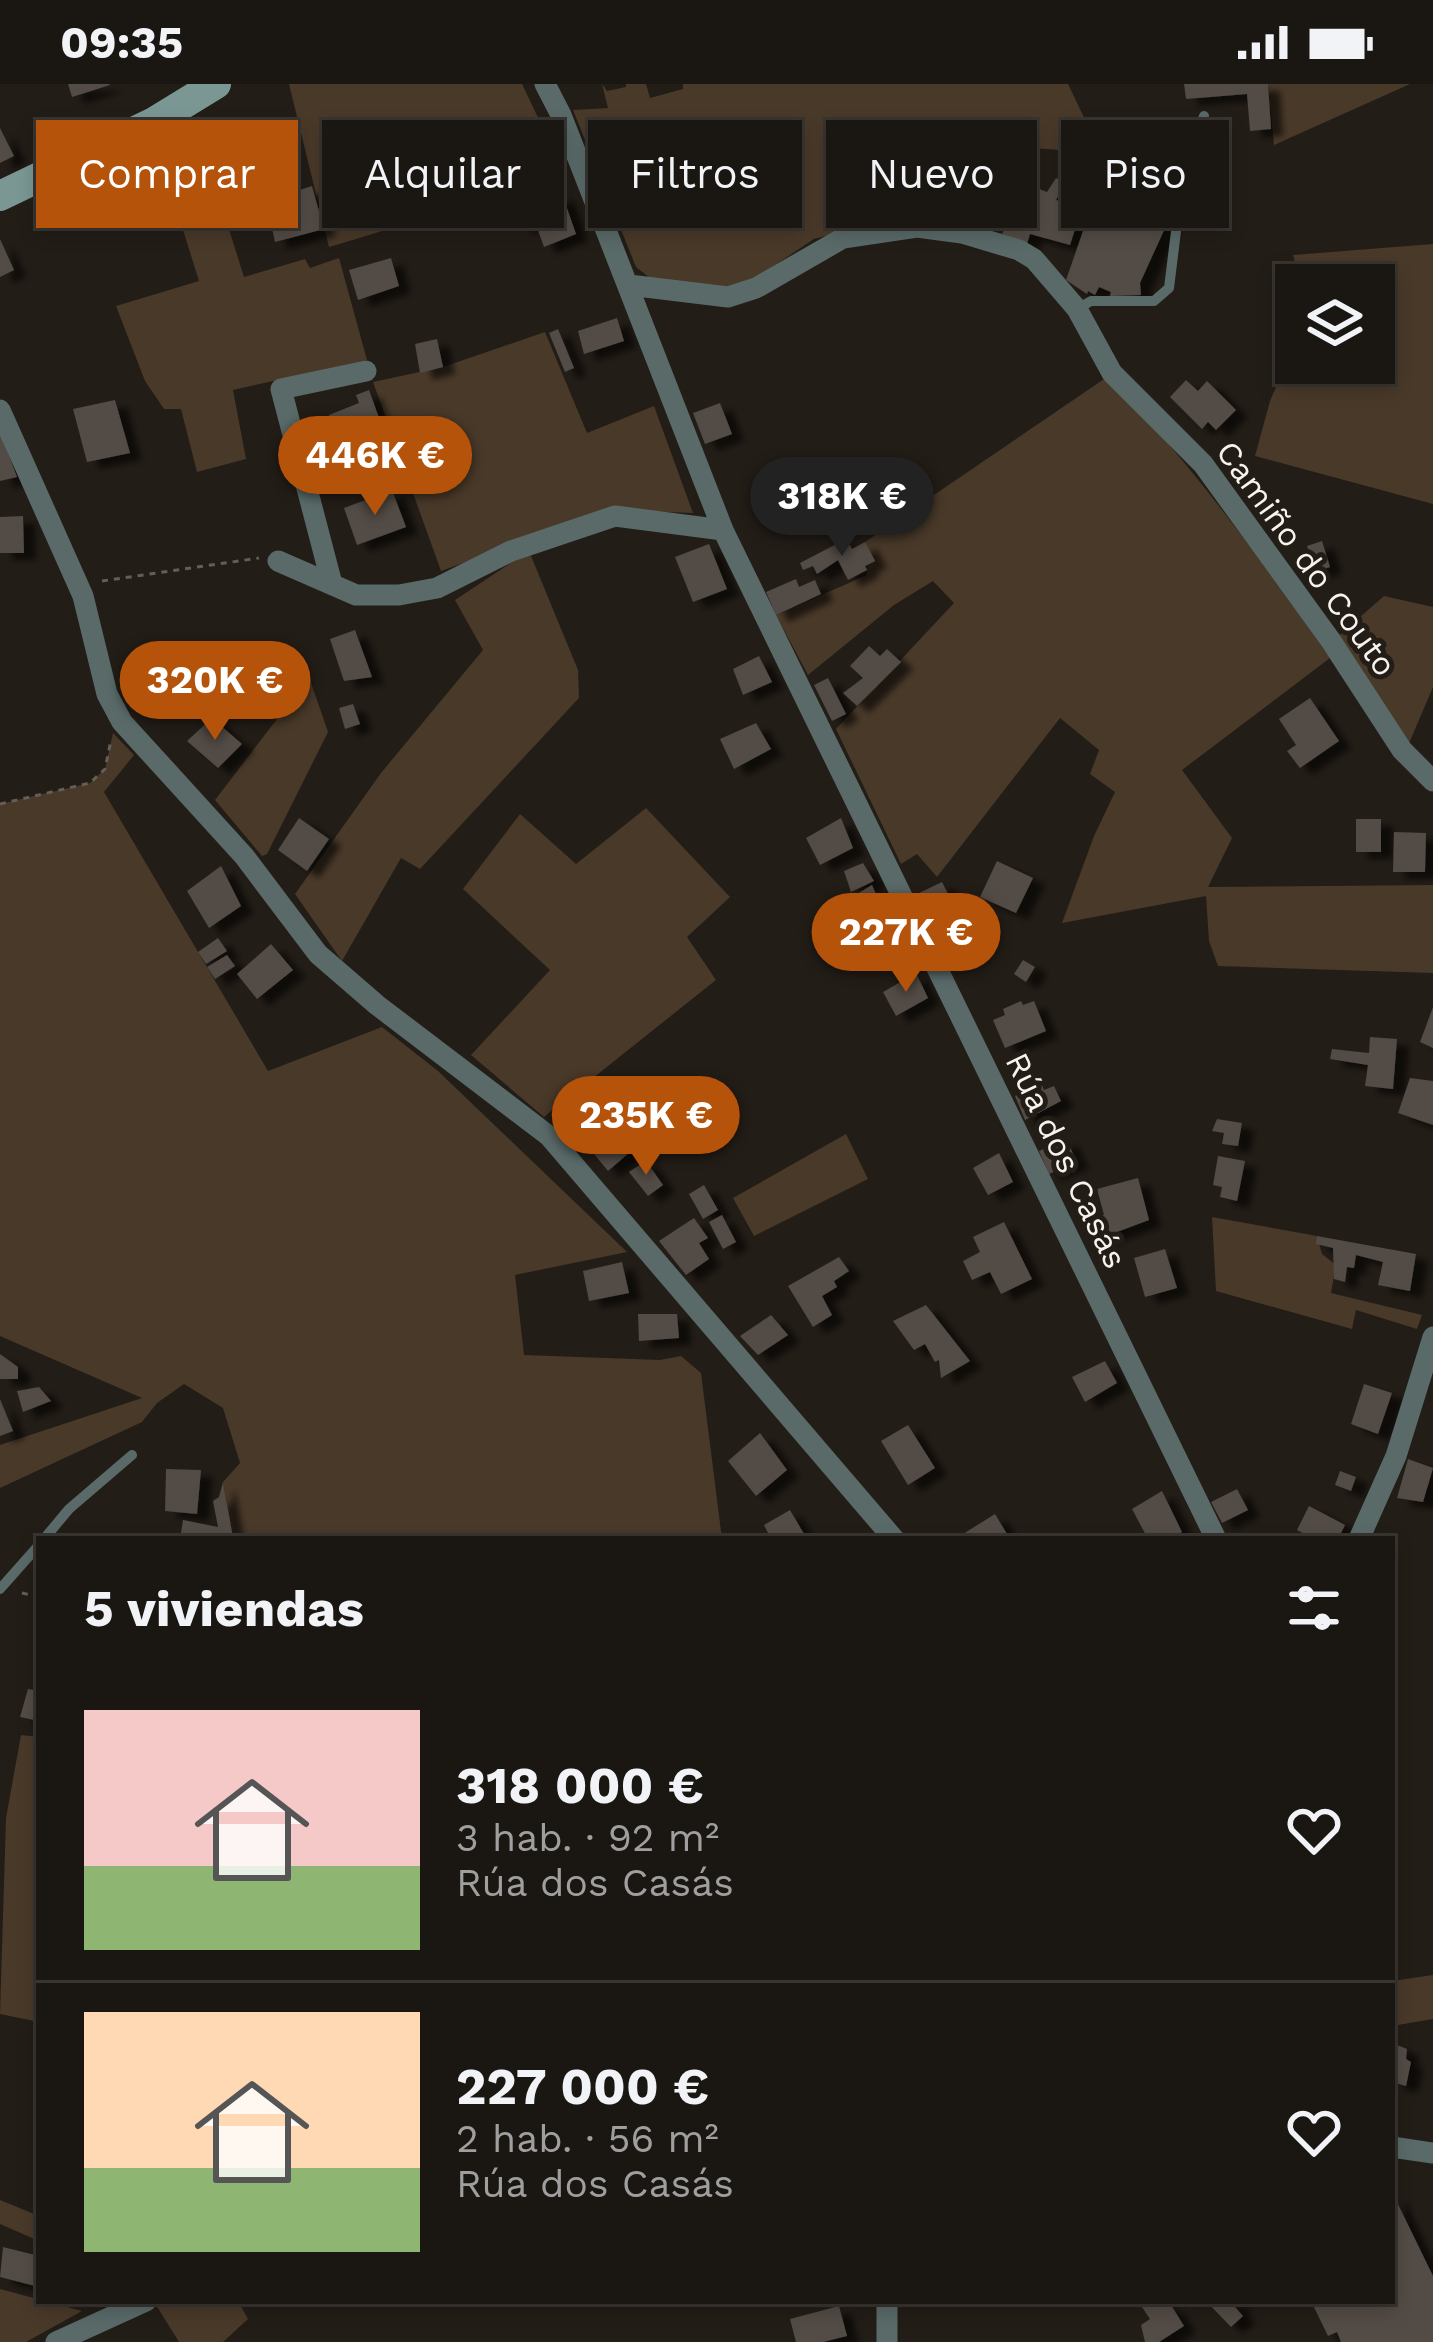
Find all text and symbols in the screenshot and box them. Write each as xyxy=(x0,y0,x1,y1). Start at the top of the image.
text: 09:35 xyxy=(60,16,183,69)
chip: Comprar xyxy=(36,120,298,228)
chip: Alquilar xyxy=(322,120,564,228)
chip: Filtros xyxy=(588,120,802,228)
chip: Nuevo xyxy=(826,120,1037,228)
chip: Piso xyxy=(1061,120,1229,228)
map controls xyxy=(1275,264,1395,384)
button: layers xyxy=(1275,264,1395,384)
pin: 446K € xyxy=(277,416,473,518)
text: 446K € xyxy=(305,432,445,477)
street label: Camiño do Couto xyxy=(1208,433,1405,684)
pin: 318K € xyxy=(744,457,940,559)
text: 318K € xyxy=(777,473,907,518)
pin: 320K € xyxy=(117,641,313,743)
text: 320K € xyxy=(147,657,283,702)
pin: 227K € xyxy=(808,893,1004,995)
text: 227K € xyxy=(839,909,973,954)
street label: Rúa dos Casás xyxy=(998,1046,1136,1274)
pin: 235K € xyxy=(548,1076,744,1178)
text: 235K € xyxy=(579,1092,713,1137)
icon: filters xyxy=(1281,1575,1347,1641)
text: 5 viviendas xyxy=(84,1579,364,1638)
text: 318 000 € xyxy=(456,1756,704,1815)
icon: home xyxy=(180,1758,324,1902)
icon: heart xyxy=(1281,1797,1347,1863)
text: 3 hab. · 92 m² xyxy=(456,1815,719,1860)
text: Rúa dos Casás xyxy=(456,1860,734,1905)
text: 227 000 € xyxy=(456,2057,709,2116)
icon: home xyxy=(180,2060,324,2204)
icon: heart xyxy=(1281,2099,1347,2165)
text: 2 hab. · 56 m² xyxy=(456,2116,719,2161)
text: Rúa dos Casás xyxy=(456,2161,734,2206)

